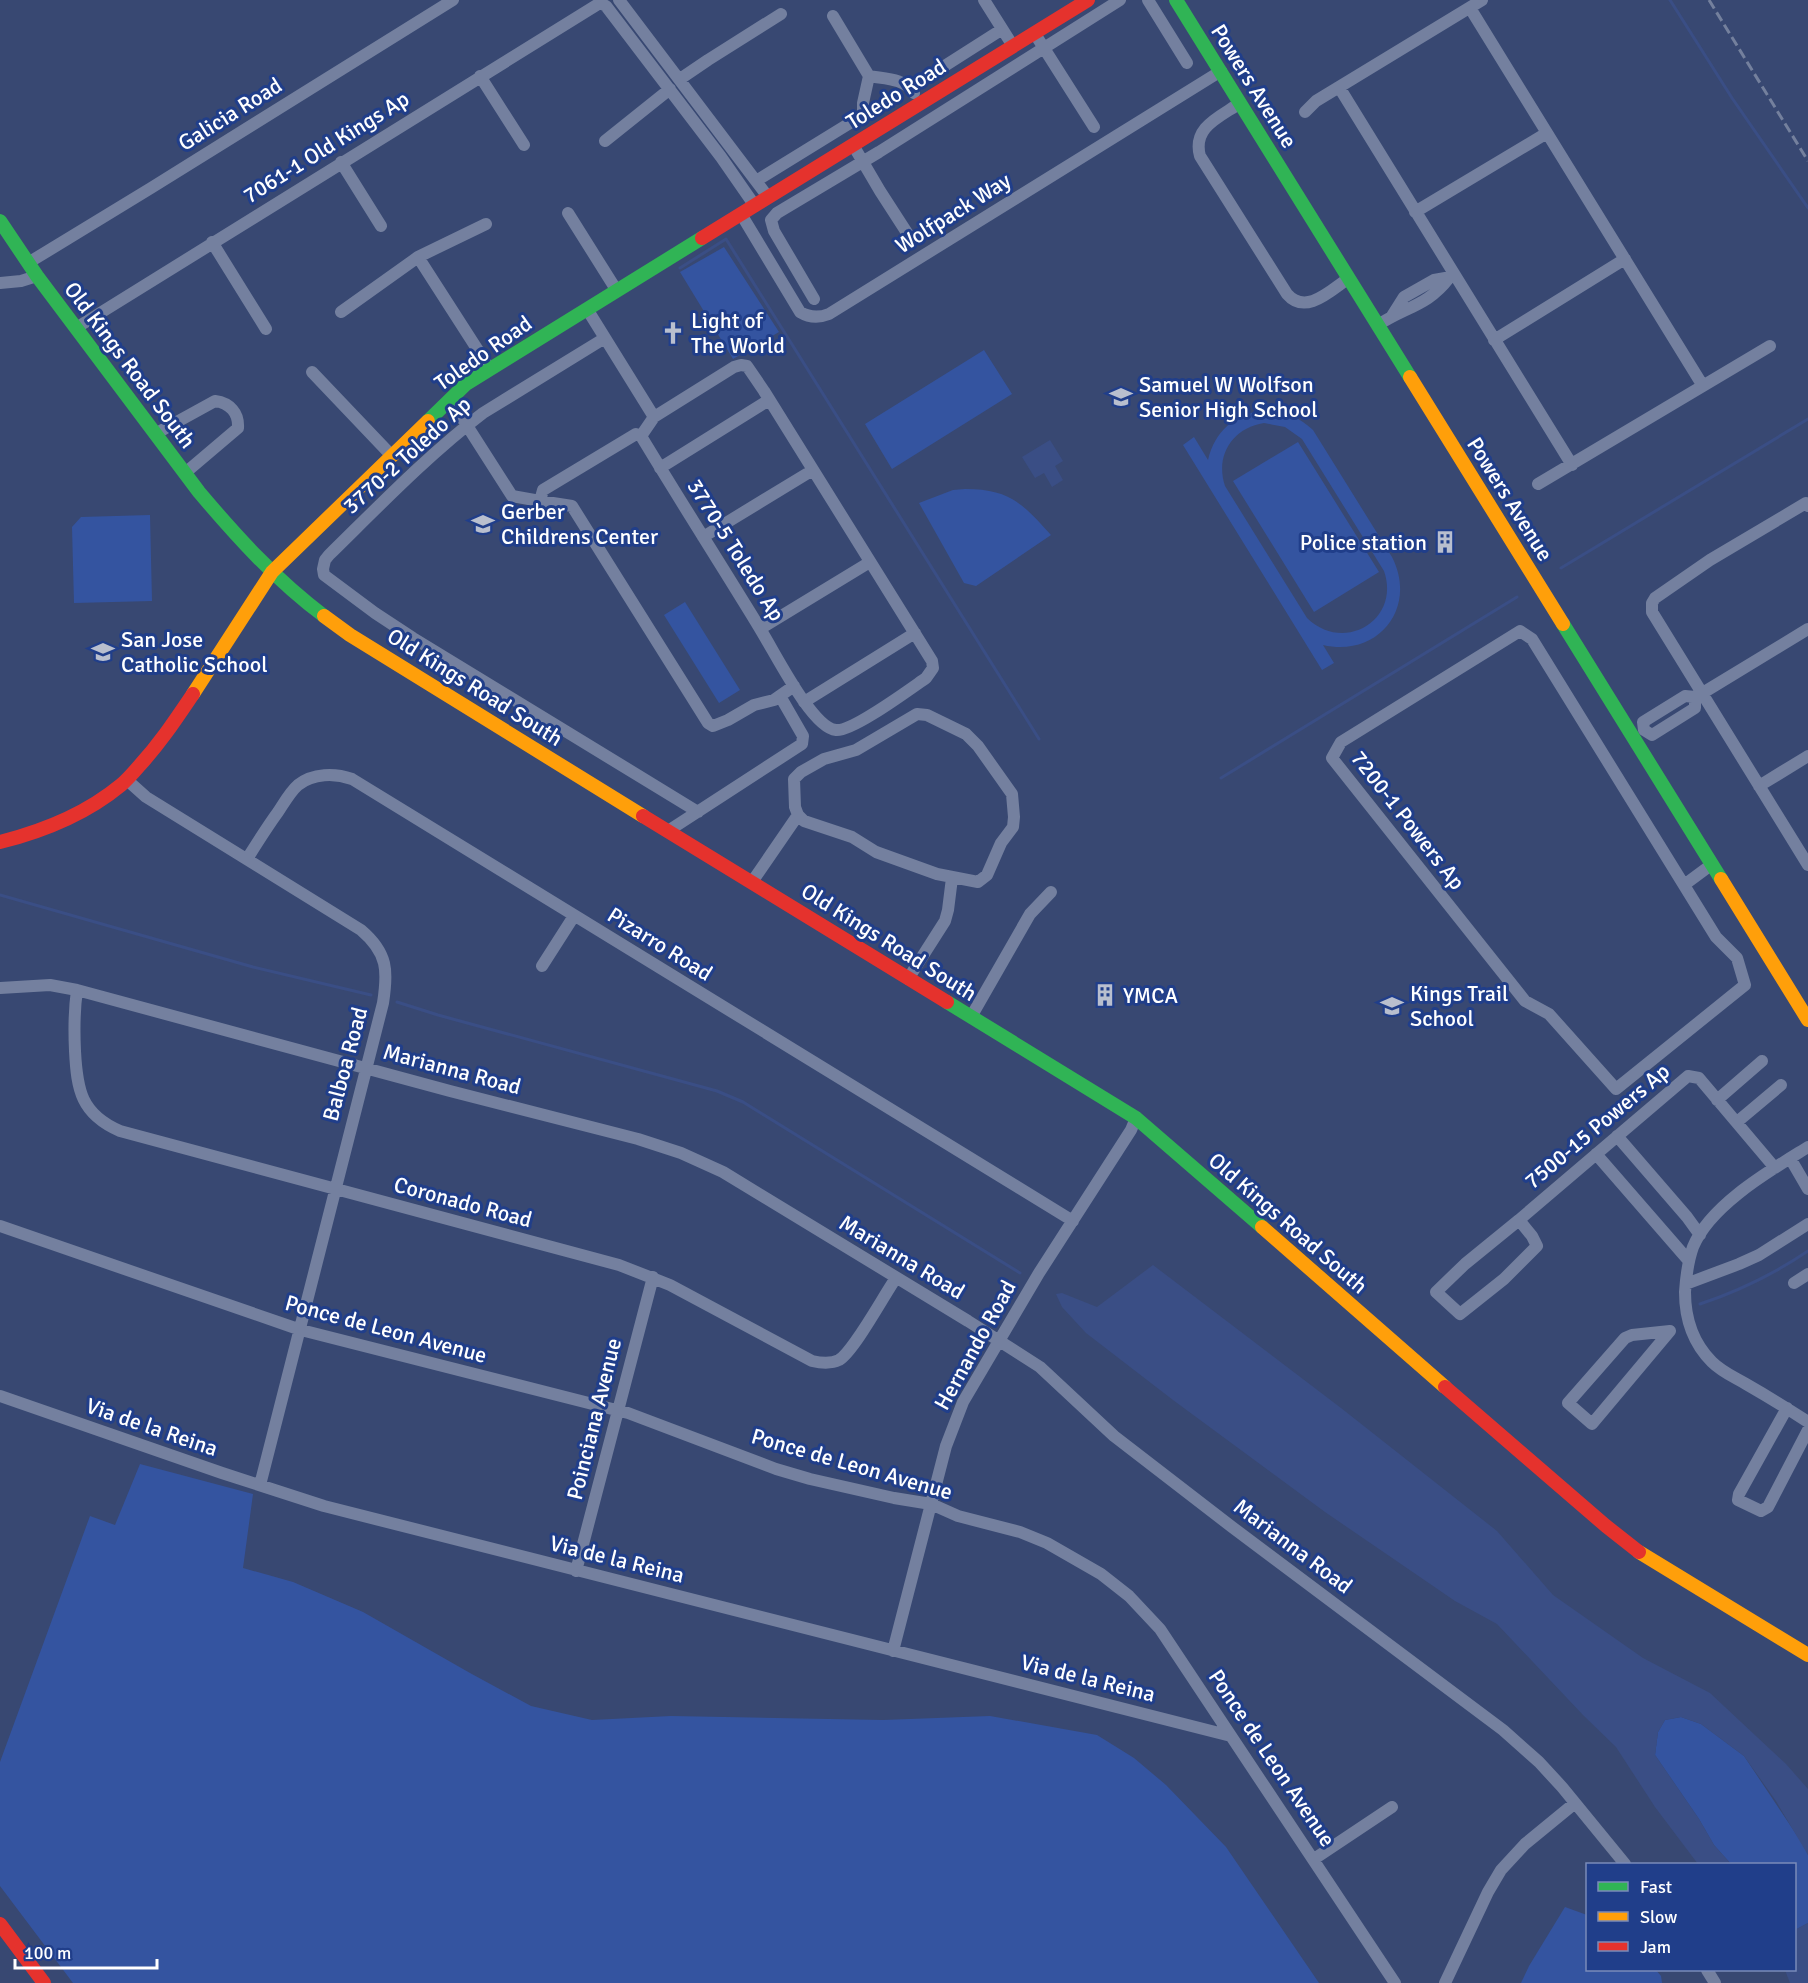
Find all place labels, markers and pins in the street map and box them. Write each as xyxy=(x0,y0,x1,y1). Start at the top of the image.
place label: Light of The World xyxy=(691,307,785,359)
church icon: Light of The World xyxy=(660,320,686,346)
place label: Samuel W Wolfson Senior High School xyxy=(1139,371,1318,423)
school or university icon: Samuel W Wolfson Senior High School xyxy=(1108,384,1134,410)
place label: Gerber Childrens Center xyxy=(501,498,658,550)
school or university icon: Gerber Childrens Center xyxy=(470,511,496,537)
place label: Police station xyxy=(1300,529,1427,556)
building icon: Police station xyxy=(1432,529,1458,555)
place label: San Jose Catholic School xyxy=(121,626,268,678)
school or university icon: San Jose Catholic School xyxy=(90,639,116,665)
place label: Kings Trail School xyxy=(1410,980,1508,1032)
building icon: YMCA xyxy=(1092,982,1118,1008)
place label: YMCA xyxy=(1123,982,1179,1009)
school or university icon: Kings Trail School xyxy=(1379,993,1405,1019)

